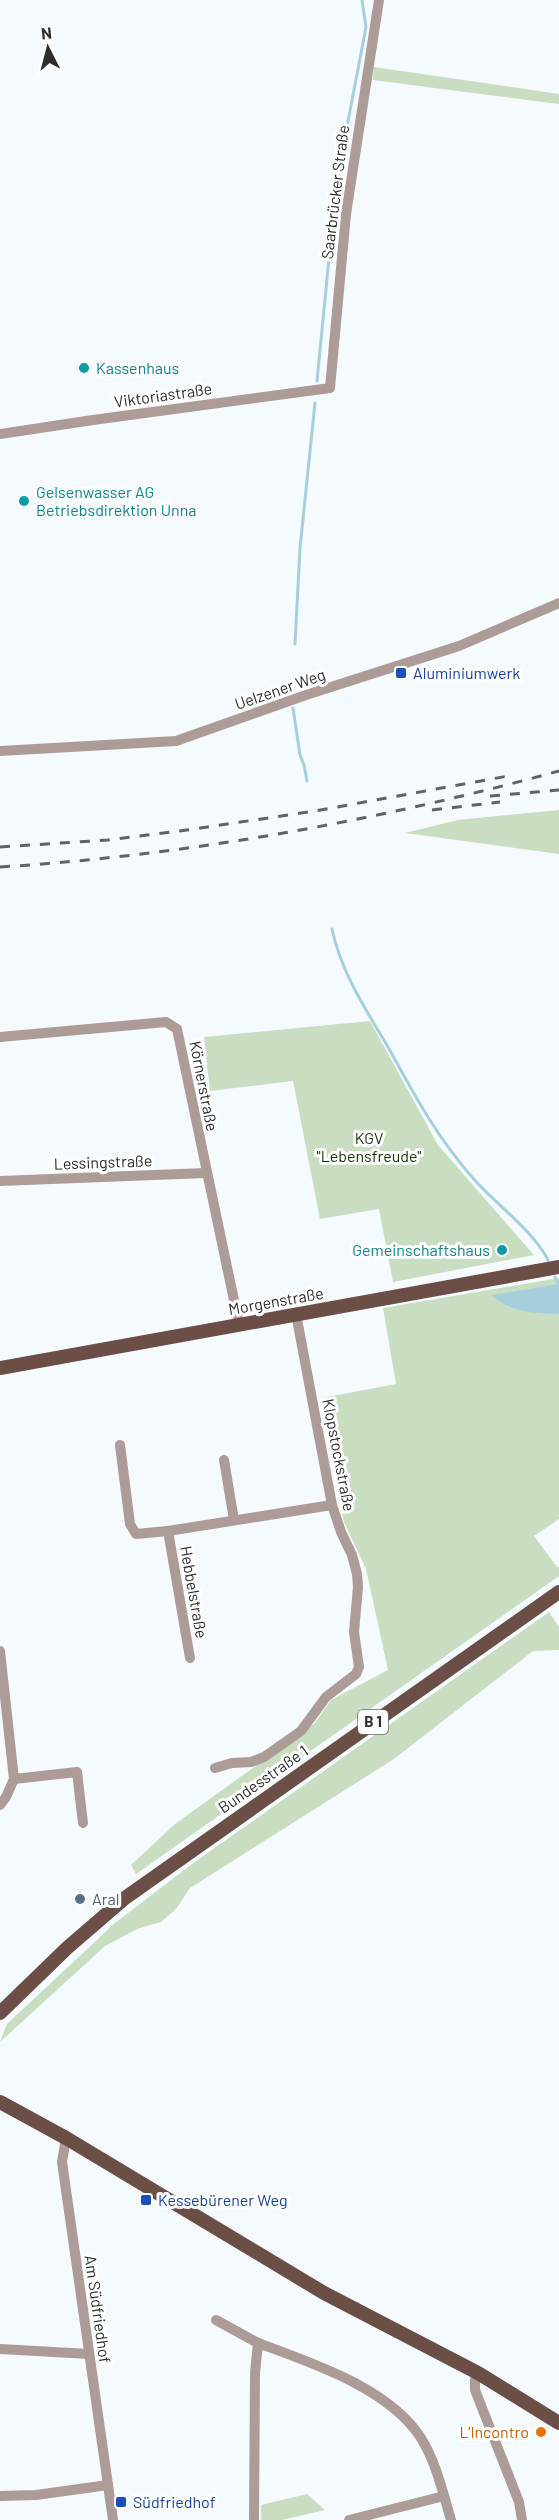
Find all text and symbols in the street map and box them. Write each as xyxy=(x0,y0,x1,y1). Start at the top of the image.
north arrow xyxy=(18,18,78,78)
text: N xyxy=(40,23,53,43)
street label: Saarbrücker Straße xyxy=(317,124,352,260)
place label: Kassenhaus xyxy=(96,358,179,377)
marker: Kassenhaus xyxy=(77,361,91,375)
street label: Viktoriastraße xyxy=(113,378,213,411)
place label: Gelsenwasser AG Betriebsdirektion Unna xyxy=(36,482,196,519)
marker: Gelsenwasser AG Betriebsdirektion Unna xyxy=(17,494,31,508)
place label: Aluminiumwerk xyxy=(413,663,520,682)
street label: Uelzener Weg xyxy=(232,664,328,713)
marker: Aluminiumwerk xyxy=(394,666,408,680)
street label: Körnerstraße xyxy=(186,1039,223,1133)
park label: KGV "Lebensfreude" xyxy=(316,1128,422,1165)
street label: Lessingstraße xyxy=(53,1150,153,1173)
place label: Gemeinschaftshaus xyxy=(352,1240,490,1259)
marker: Gemeinschaftshaus xyxy=(495,1243,509,1257)
street label: Morgenstraße xyxy=(227,1283,325,1318)
street label: Klopstockstraße xyxy=(319,1397,360,1513)
street label: Hebbelstraße xyxy=(177,1544,212,1640)
road number: B 1 xyxy=(358,1710,388,1734)
street label: Bundesstraße 1 xyxy=(214,1741,311,1817)
place label: Aral xyxy=(92,1889,119,1908)
marker: Aral xyxy=(73,1892,87,1906)
place label: Kessebürener Weg xyxy=(158,2190,288,2209)
marker: Kessebürener Weg xyxy=(139,2193,153,2207)
street label: Am Südfriedhof xyxy=(82,2254,115,2364)
place label: L’Incontro xyxy=(460,2422,529,2441)
marker: L’Incontro xyxy=(534,2425,548,2439)
place label: Südfriedhof xyxy=(133,2492,216,2511)
marker: Südfriedhof xyxy=(114,2495,128,2509)

